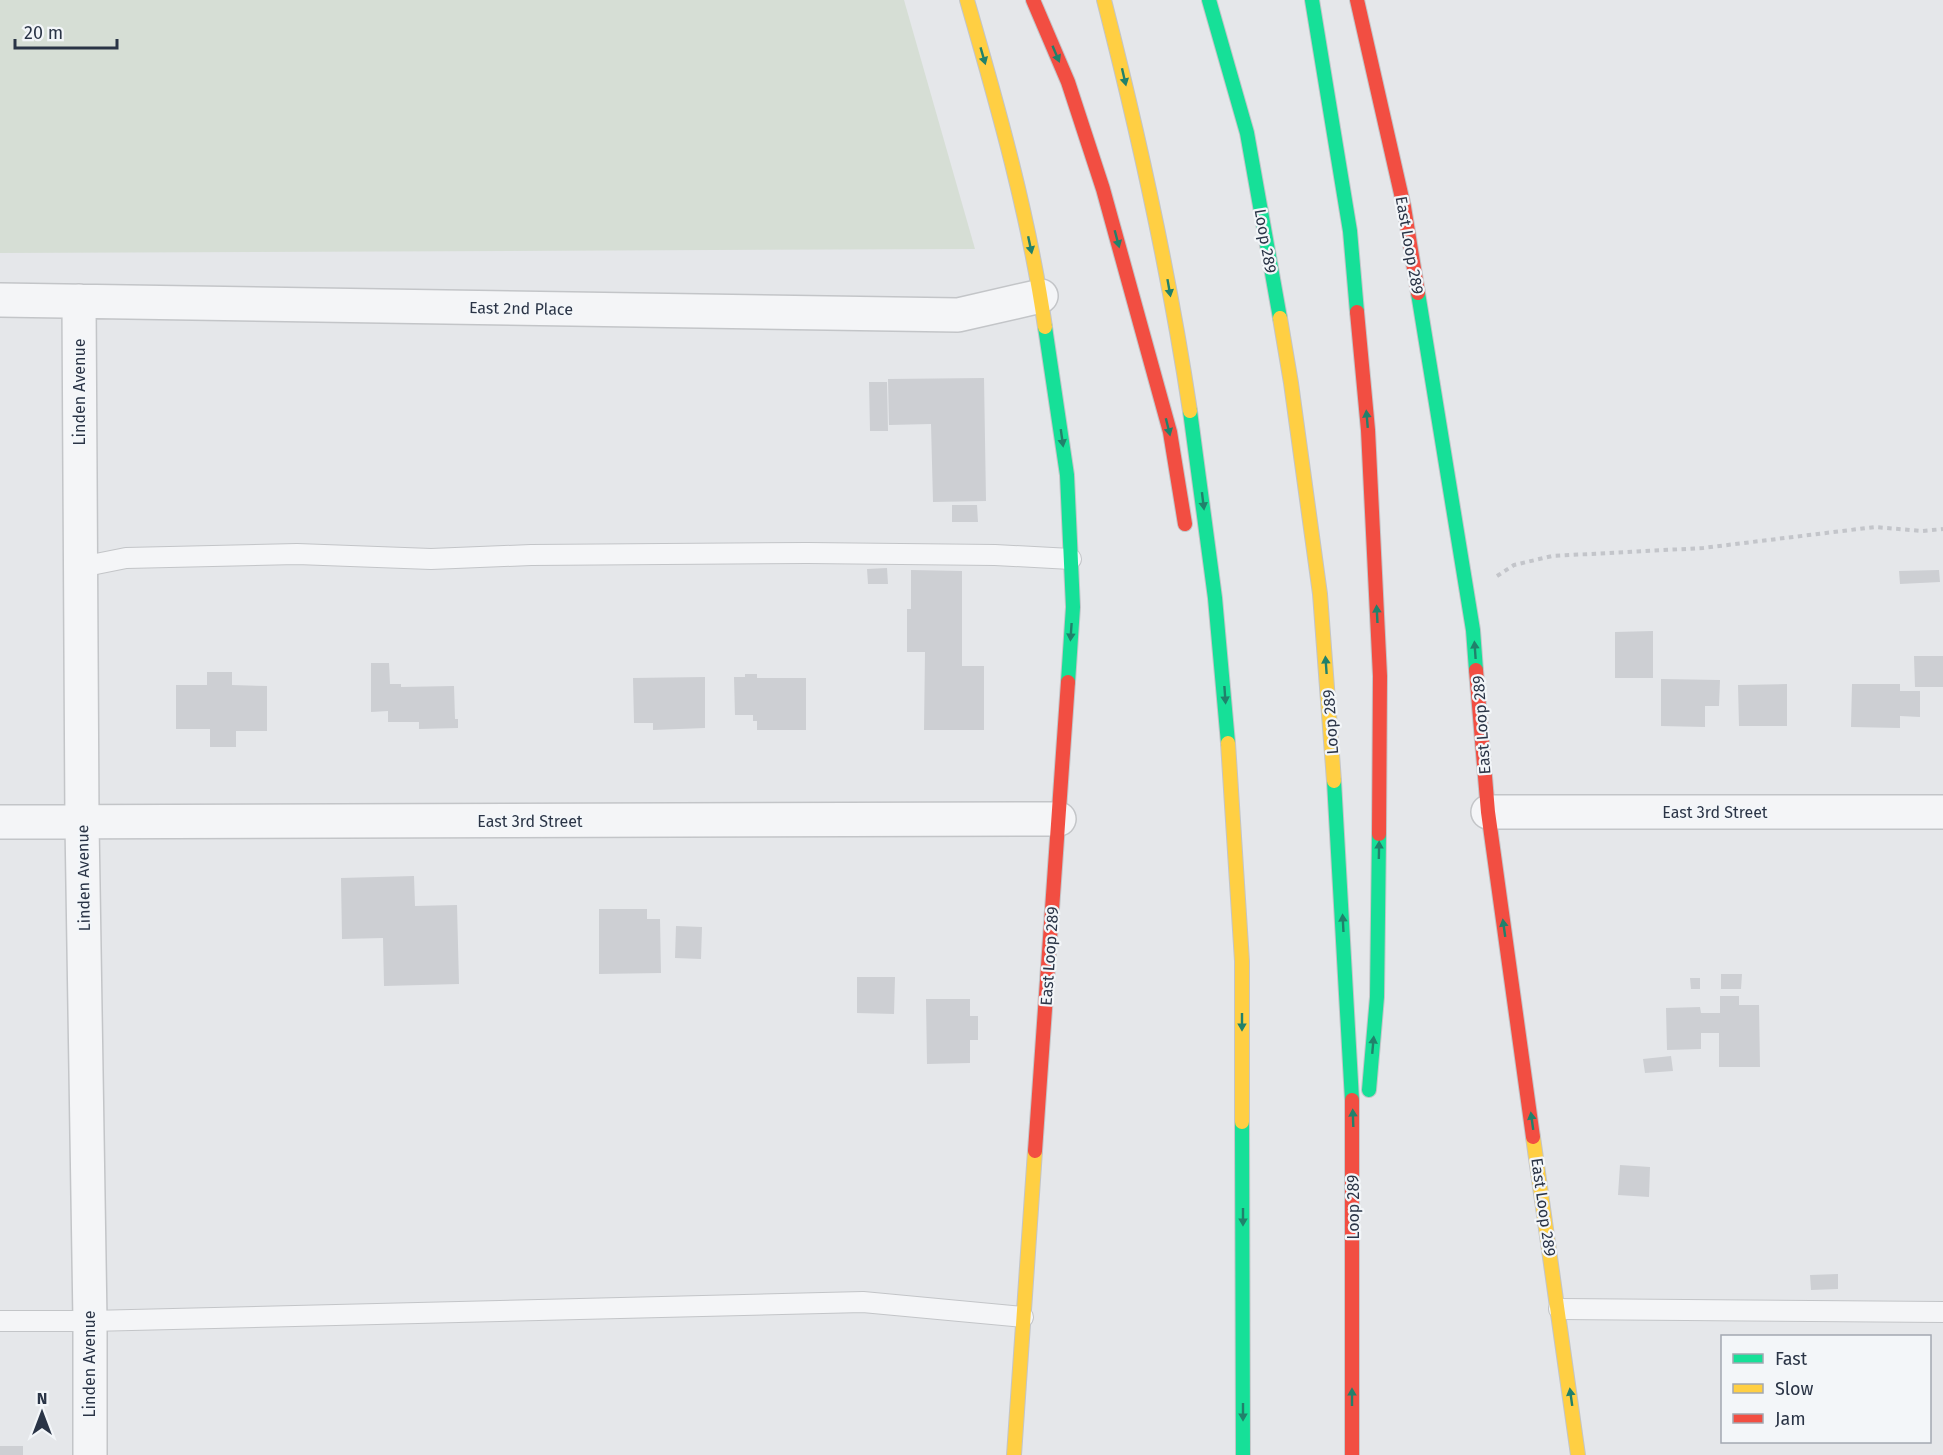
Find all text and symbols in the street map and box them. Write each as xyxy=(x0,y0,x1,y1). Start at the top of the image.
scale bar xyxy=(15,12,117,50)
text: 20 m xyxy=(24,22,63,44)
one-way arrow xyxy=(1052,45,1061,63)
one-way arrow xyxy=(979,47,988,65)
one-way arrow xyxy=(1120,68,1130,86)
street label: East Loop 289 xyxy=(1392,195,1427,296)
street label: Loop 289 xyxy=(1251,207,1280,275)
one-way arrow xyxy=(1113,230,1122,248)
one-way arrow xyxy=(1026,236,1035,255)
one-way arrow xyxy=(1165,279,1174,298)
street label: East 2nd Place xyxy=(469,298,573,319)
street label: Linden Avenue xyxy=(70,339,89,445)
one-way arrow xyxy=(1362,409,1372,428)
one-way arrow xyxy=(1164,418,1174,436)
one-way arrow xyxy=(1058,428,1067,447)
one-way arrow xyxy=(1198,492,1208,511)
one-way arrow xyxy=(1372,604,1381,623)
one-way arrow xyxy=(1066,623,1076,642)
one-way arrow xyxy=(1470,641,1480,660)
one-way arrow xyxy=(1321,656,1331,675)
street label: East Loop 289 xyxy=(1469,675,1494,775)
one-way arrow xyxy=(1220,686,1230,705)
street label: Loop 289 xyxy=(1319,689,1342,755)
street label: East 3rd Street xyxy=(1662,803,1768,822)
street label: East 3rd Street xyxy=(477,812,583,831)
street label: Linden Avenue xyxy=(73,824,94,932)
one-way arrow xyxy=(1374,841,1384,860)
street label: East Loop 289 xyxy=(1037,906,1062,1006)
one-way arrow xyxy=(1338,913,1347,932)
one-way arrow xyxy=(1500,918,1509,937)
one-way arrow xyxy=(1237,1012,1247,1031)
one-way arrow xyxy=(1368,1036,1378,1055)
one-way arrow xyxy=(1348,1108,1358,1127)
one-way arrow xyxy=(1527,1111,1536,1130)
street label: East Loop 289 xyxy=(1527,1157,1560,1258)
street label: Loop 289 xyxy=(1344,1175,1363,1239)
one-way arrow xyxy=(1238,1207,1248,1226)
street label: Linden Avenue xyxy=(80,1311,99,1417)
legend xyxy=(1721,1335,1931,1443)
text: Fast xyxy=(1775,1348,1808,1370)
text: Slow xyxy=(1775,1378,1814,1400)
north arrow xyxy=(12,1383,72,1443)
one-way arrow xyxy=(1347,1387,1357,1406)
one-way arrow xyxy=(1566,1387,1575,1406)
text: N xyxy=(37,1389,47,1408)
one-way arrow xyxy=(1238,1402,1248,1421)
text: Jam xyxy=(1775,1408,1806,1430)

